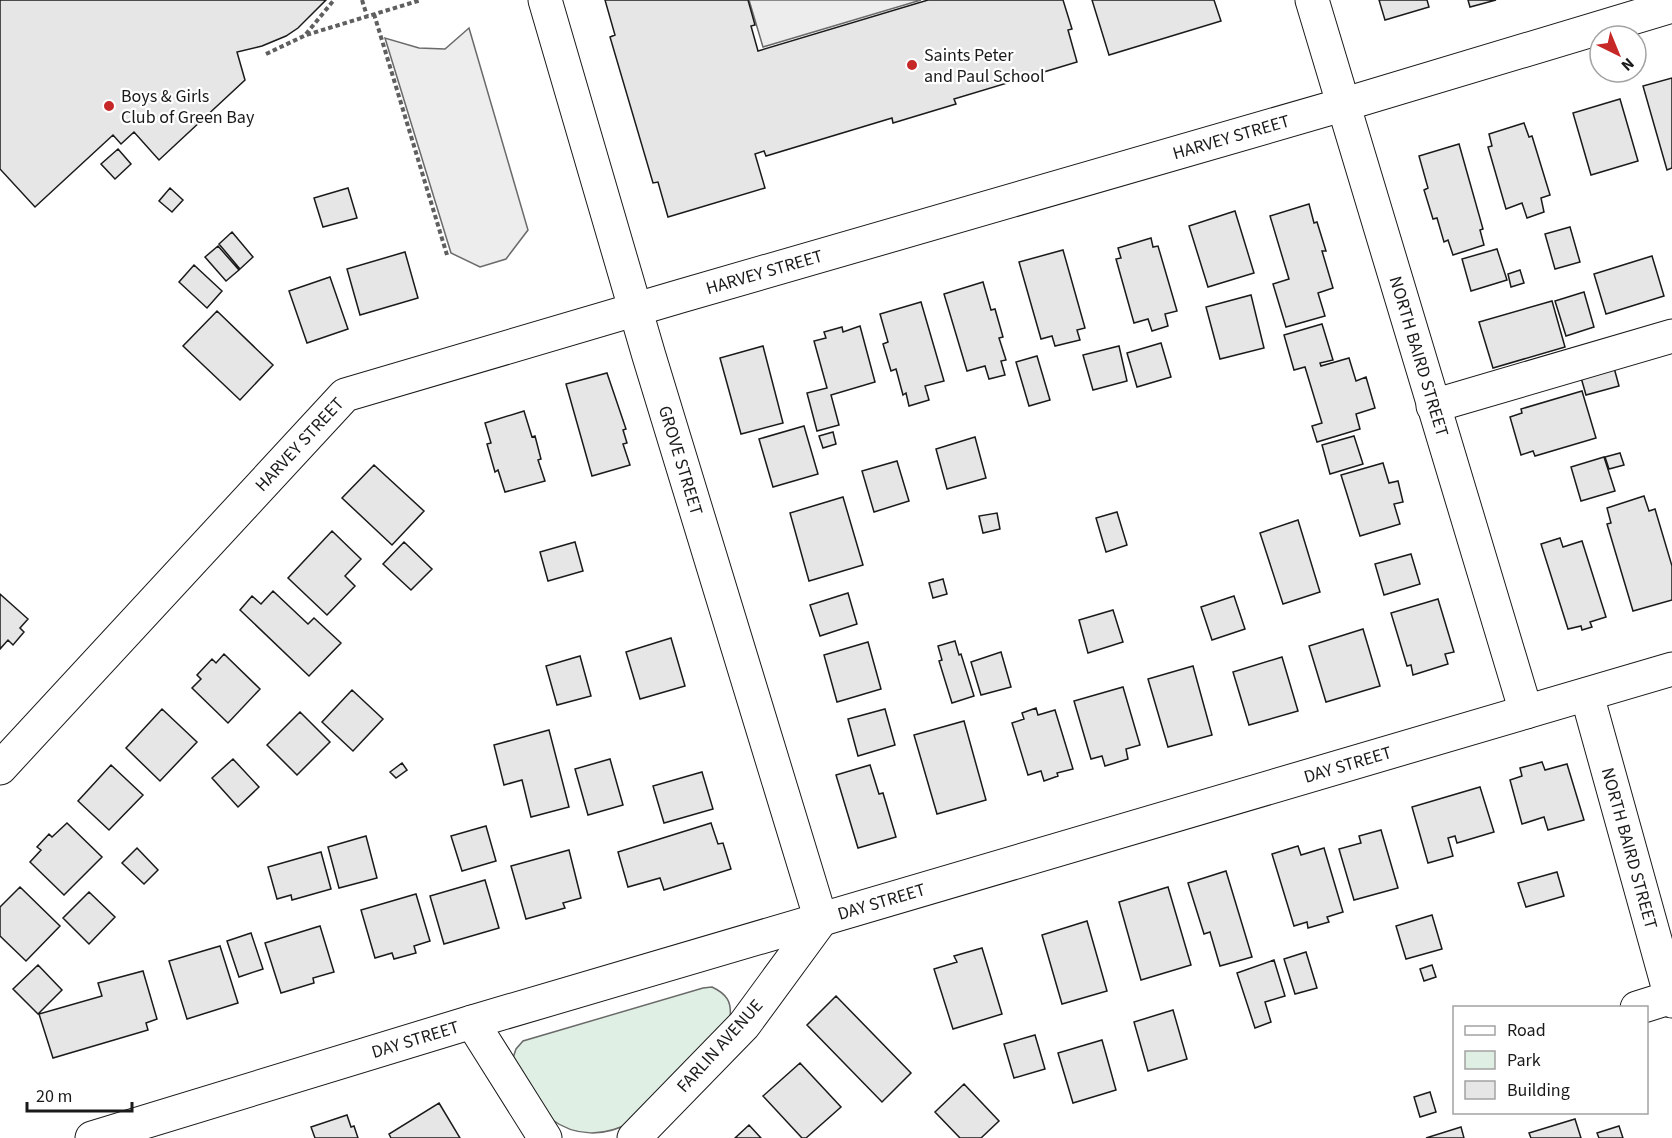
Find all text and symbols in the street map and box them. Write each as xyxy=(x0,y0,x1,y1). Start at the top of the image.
north arrow xyxy=(1588,24,1648,84)
place label: Saints Peter and Paul School xyxy=(924,43,1045,89)
text: N xyxy=(1616,53,1639,76)
marker: Saints Peter and Paul School xyxy=(905,58,919,72)
place label: Boys & Girls Club of Green Bay xyxy=(121,84,255,130)
marker: Boys & Girls Club of Green Bay xyxy=(102,99,116,113)
street label: HARVEY STREET xyxy=(1170,108,1293,166)
street label: HARVEY STREET xyxy=(703,243,826,301)
street label: NORTH BAIRD STREET xyxy=(1383,273,1455,440)
street label: HARVEY STREET xyxy=(249,391,350,497)
street label: GROVE STREET xyxy=(652,403,709,519)
street label: DAY STREET xyxy=(1301,740,1395,789)
street label: NORTH BAIRD STREET xyxy=(1595,765,1664,932)
street label: DAY STREET xyxy=(834,877,929,926)
street label: FARLIN AVENUE xyxy=(671,994,769,1098)
legend xyxy=(1453,1006,1648,1114)
street label: DAY STREET xyxy=(368,1014,463,1064)
text: Road xyxy=(1507,1018,1546,1043)
text: Park xyxy=(1507,1048,1541,1073)
scale bar xyxy=(27,1075,132,1113)
text: Building xyxy=(1507,1078,1570,1103)
text: 20 m xyxy=(36,1084,72,1109)

